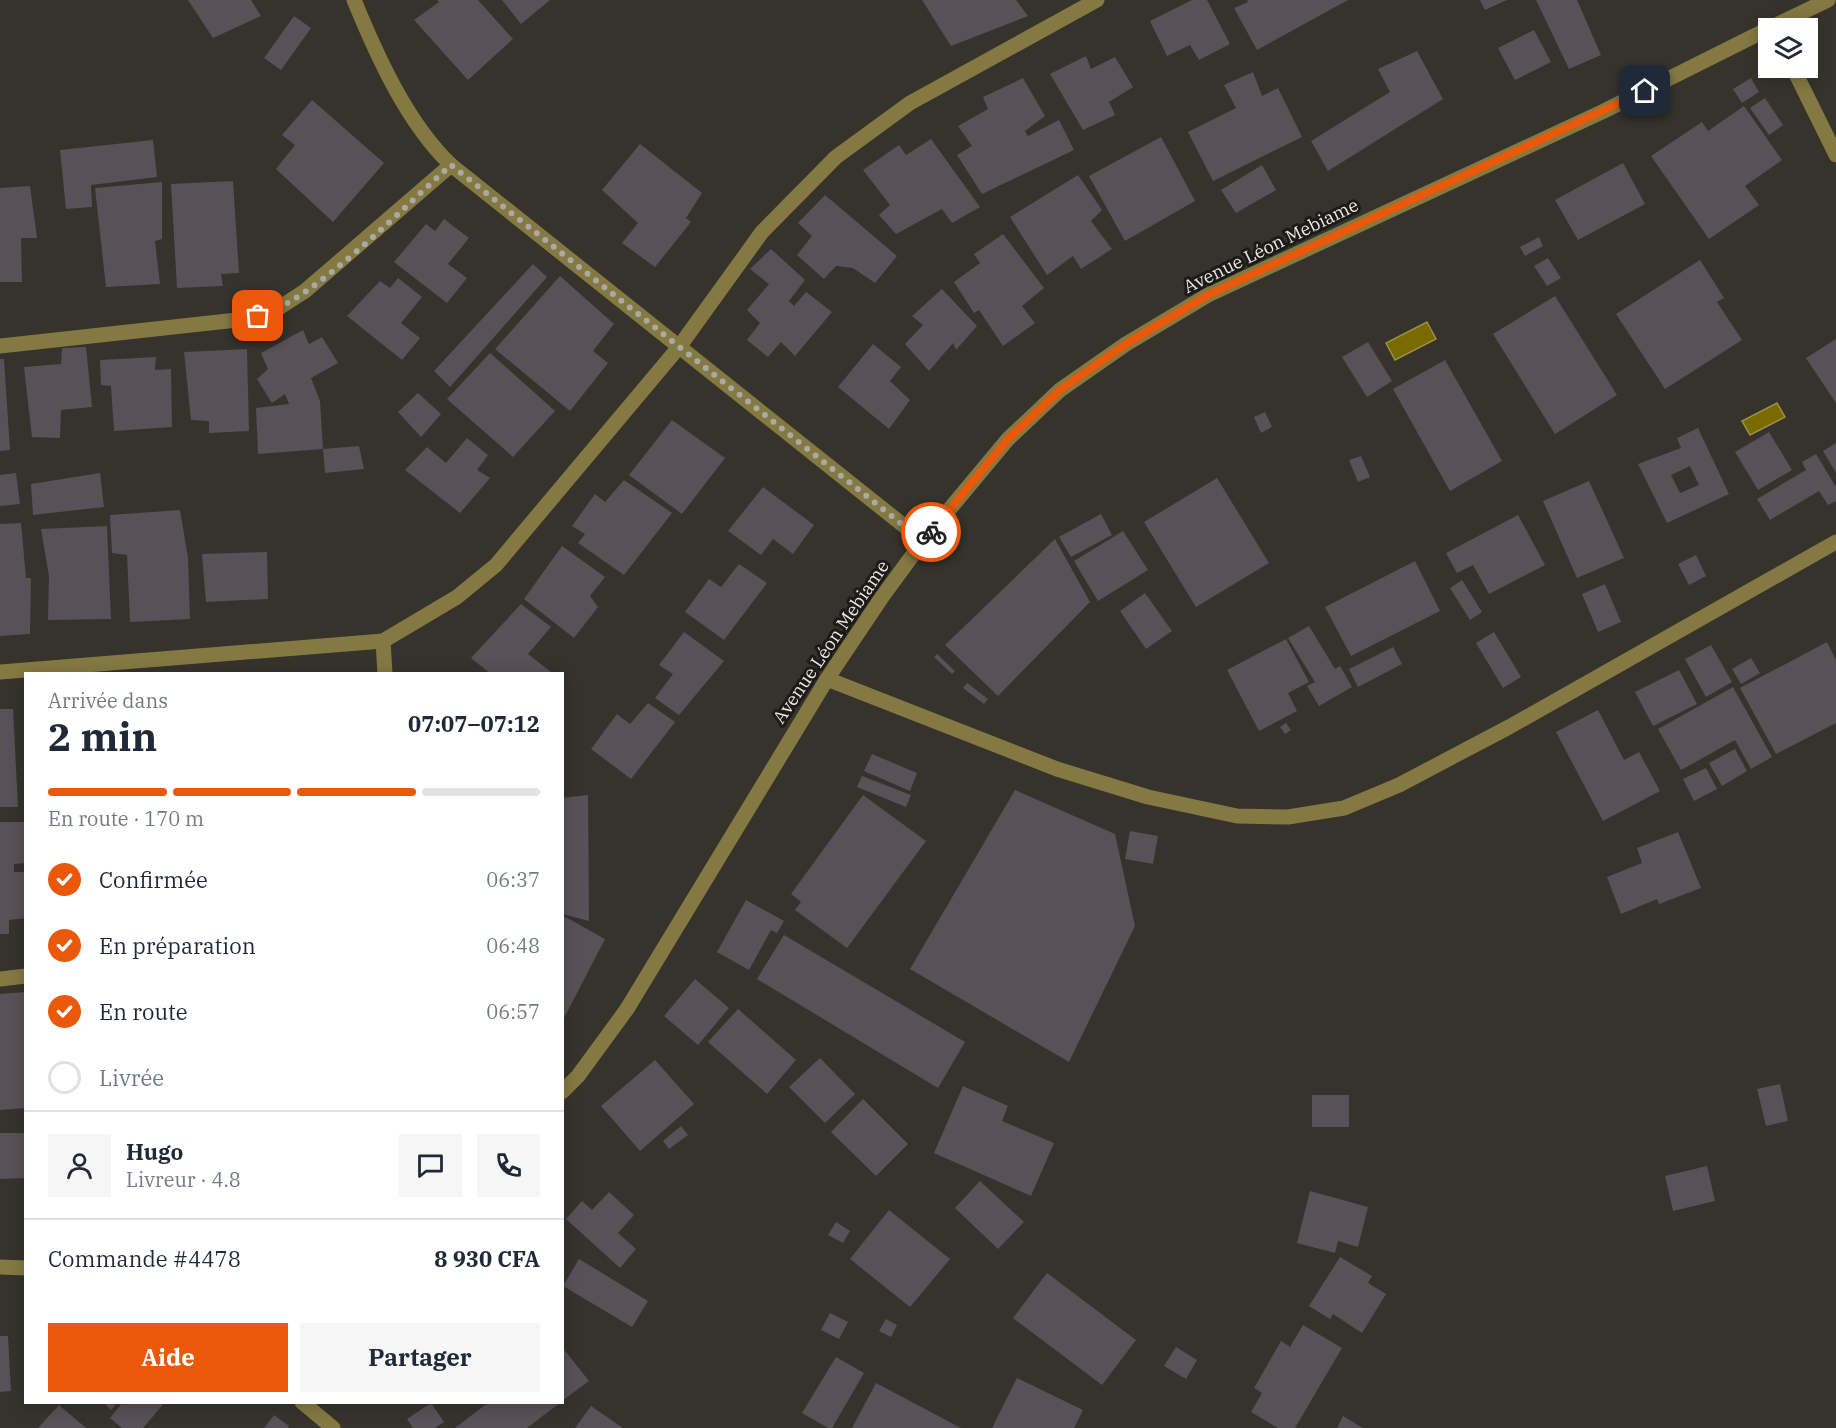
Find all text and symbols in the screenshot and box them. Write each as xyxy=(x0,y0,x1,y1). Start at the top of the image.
map controls xyxy=(1758,18,1818,78)
button: layers xyxy=(1758,18,1818,78)
pin xyxy=(1619,65,1670,116)
icon: home xyxy=(1628,74,1661,107)
street label: Avenue Léon Mebiame xyxy=(1179,193,1362,298)
pin xyxy=(232,290,283,341)
icon: bag xyxy=(241,299,274,332)
courier xyxy=(901,502,961,562)
icon: bike xyxy=(915,516,948,549)
street label: Avenue Léon Mebiame xyxy=(767,556,894,728)
text: Arrivée dans xyxy=(48,687,168,714)
text: 07:07–07:12 xyxy=(408,709,540,738)
text: 2 min xyxy=(48,711,157,762)
text: En route · 170 m xyxy=(48,805,204,832)
icon: check xyxy=(48,863,81,896)
text: Confirmée xyxy=(99,865,208,894)
text: 06:37 xyxy=(486,866,540,893)
icon: check xyxy=(48,929,81,962)
text: En préparation xyxy=(99,931,256,960)
text: 06:48 xyxy=(486,932,540,959)
icon: check xyxy=(48,995,81,1028)
text: En route xyxy=(99,997,188,1026)
text: 06:57 xyxy=(486,998,540,1025)
text: Livrée xyxy=(99,1063,164,1092)
button: person xyxy=(48,1134,111,1197)
button: chat xyxy=(399,1134,462,1197)
button: phone xyxy=(477,1134,540,1197)
text: Hugo xyxy=(126,1137,183,1166)
text: Livreur · 4.8 xyxy=(126,1166,241,1193)
text: Commande #4478 xyxy=(48,1244,241,1273)
text: 8 930 CFA xyxy=(434,1244,540,1273)
button: Aide xyxy=(48,1323,288,1392)
button: Partager xyxy=(300,1323,540,1392)

